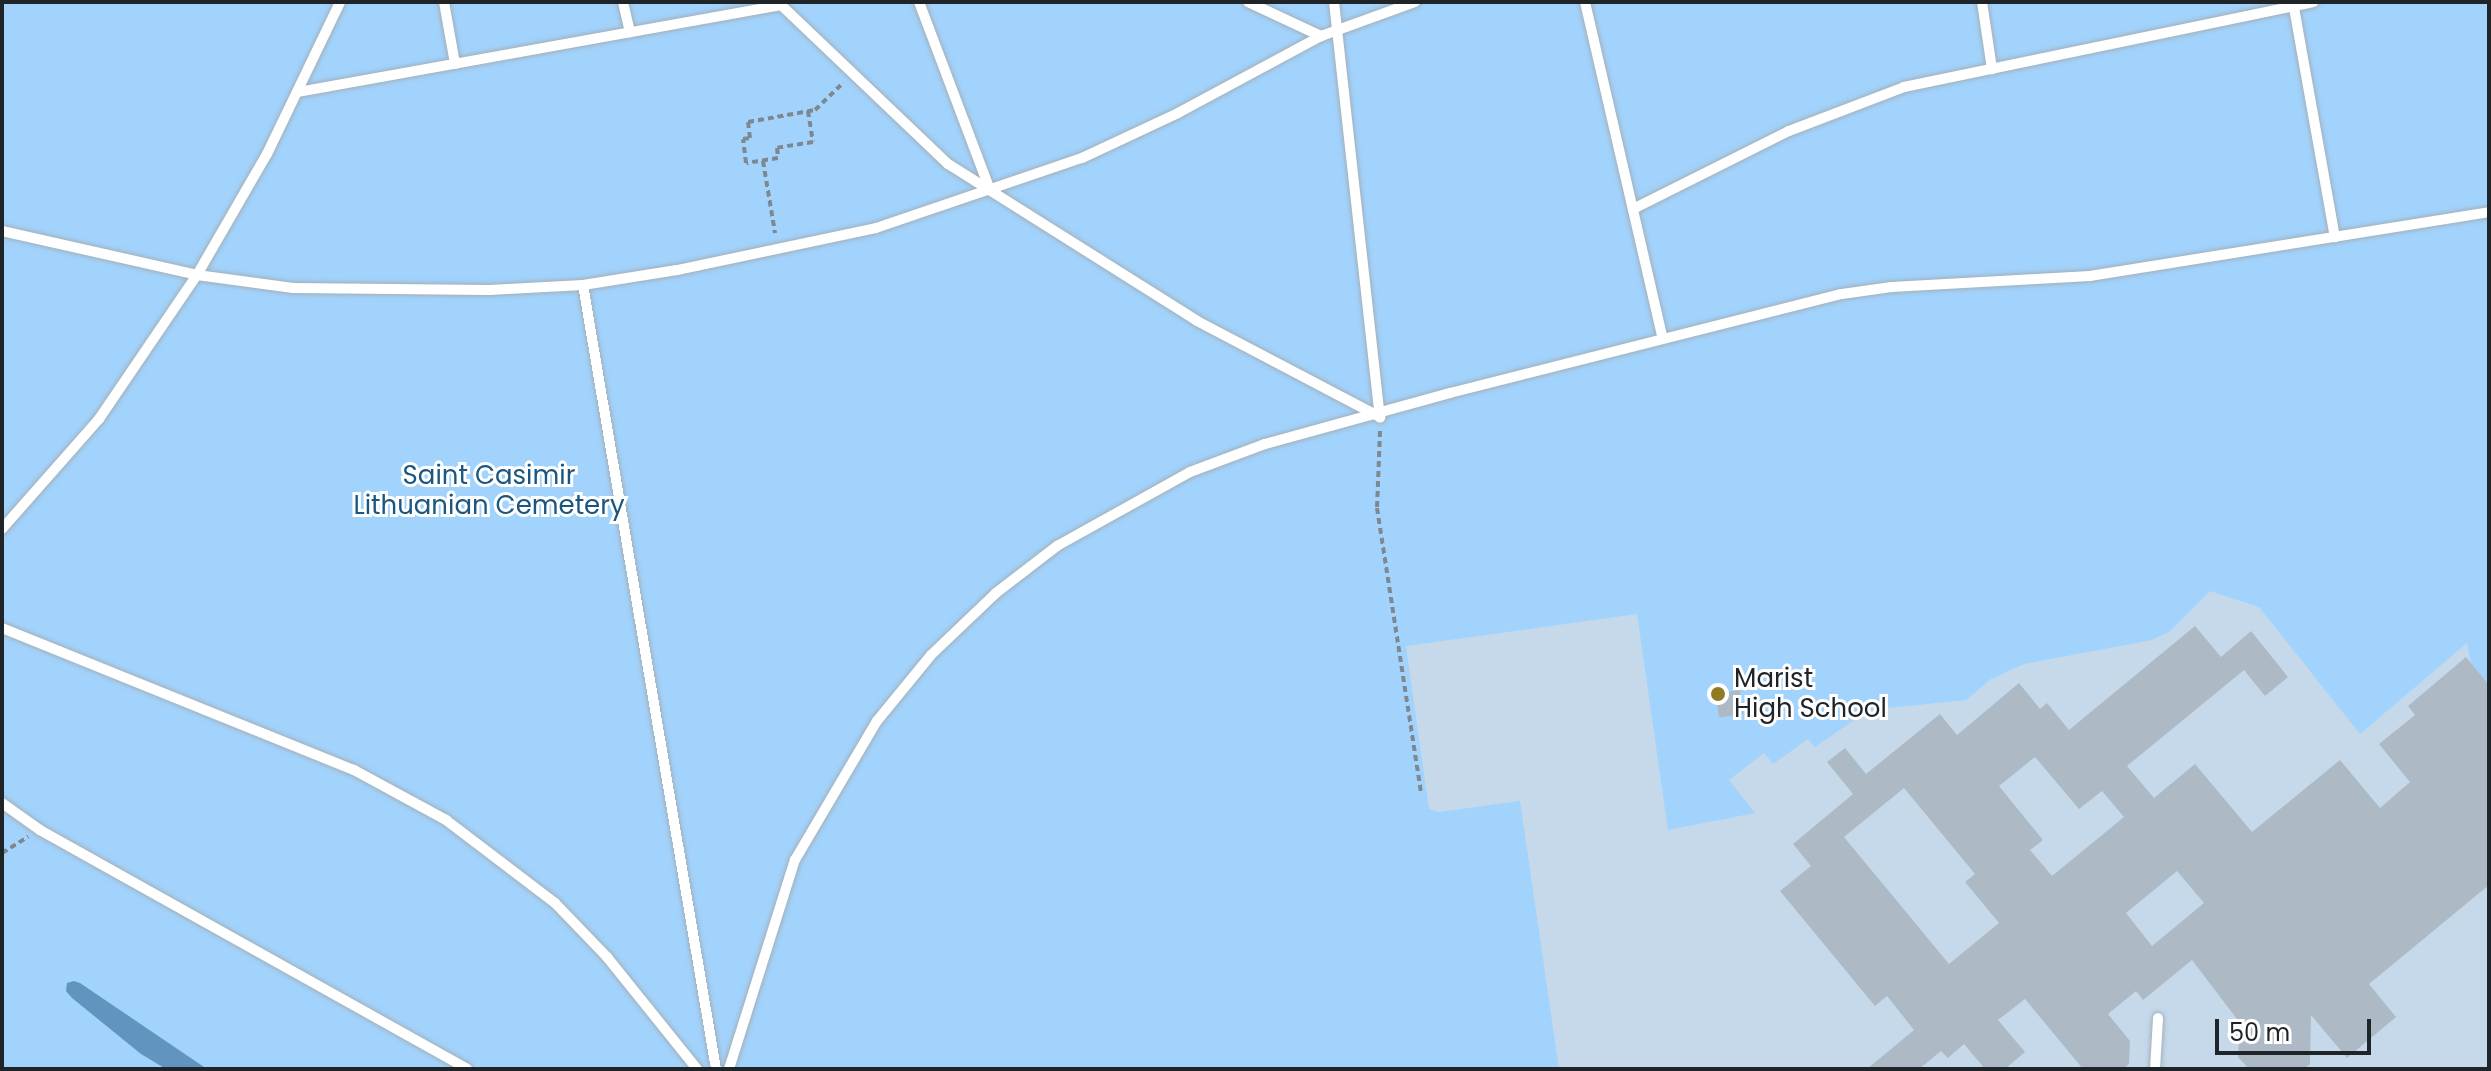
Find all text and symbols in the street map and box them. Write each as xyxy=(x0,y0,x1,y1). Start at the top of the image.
park label: Saint Casimir Lithuanian Cemetery xyxy=(353,460,625,522)
place label: Marist High School xyxy=(1734,663,1887,724)
marker: Marist High School xyxy=(1709,685,1727,703)
scale bar xyxy=(2219,1003,2375,1053)
text: 50 m xyxy=(2229,1016,2290,1049)

